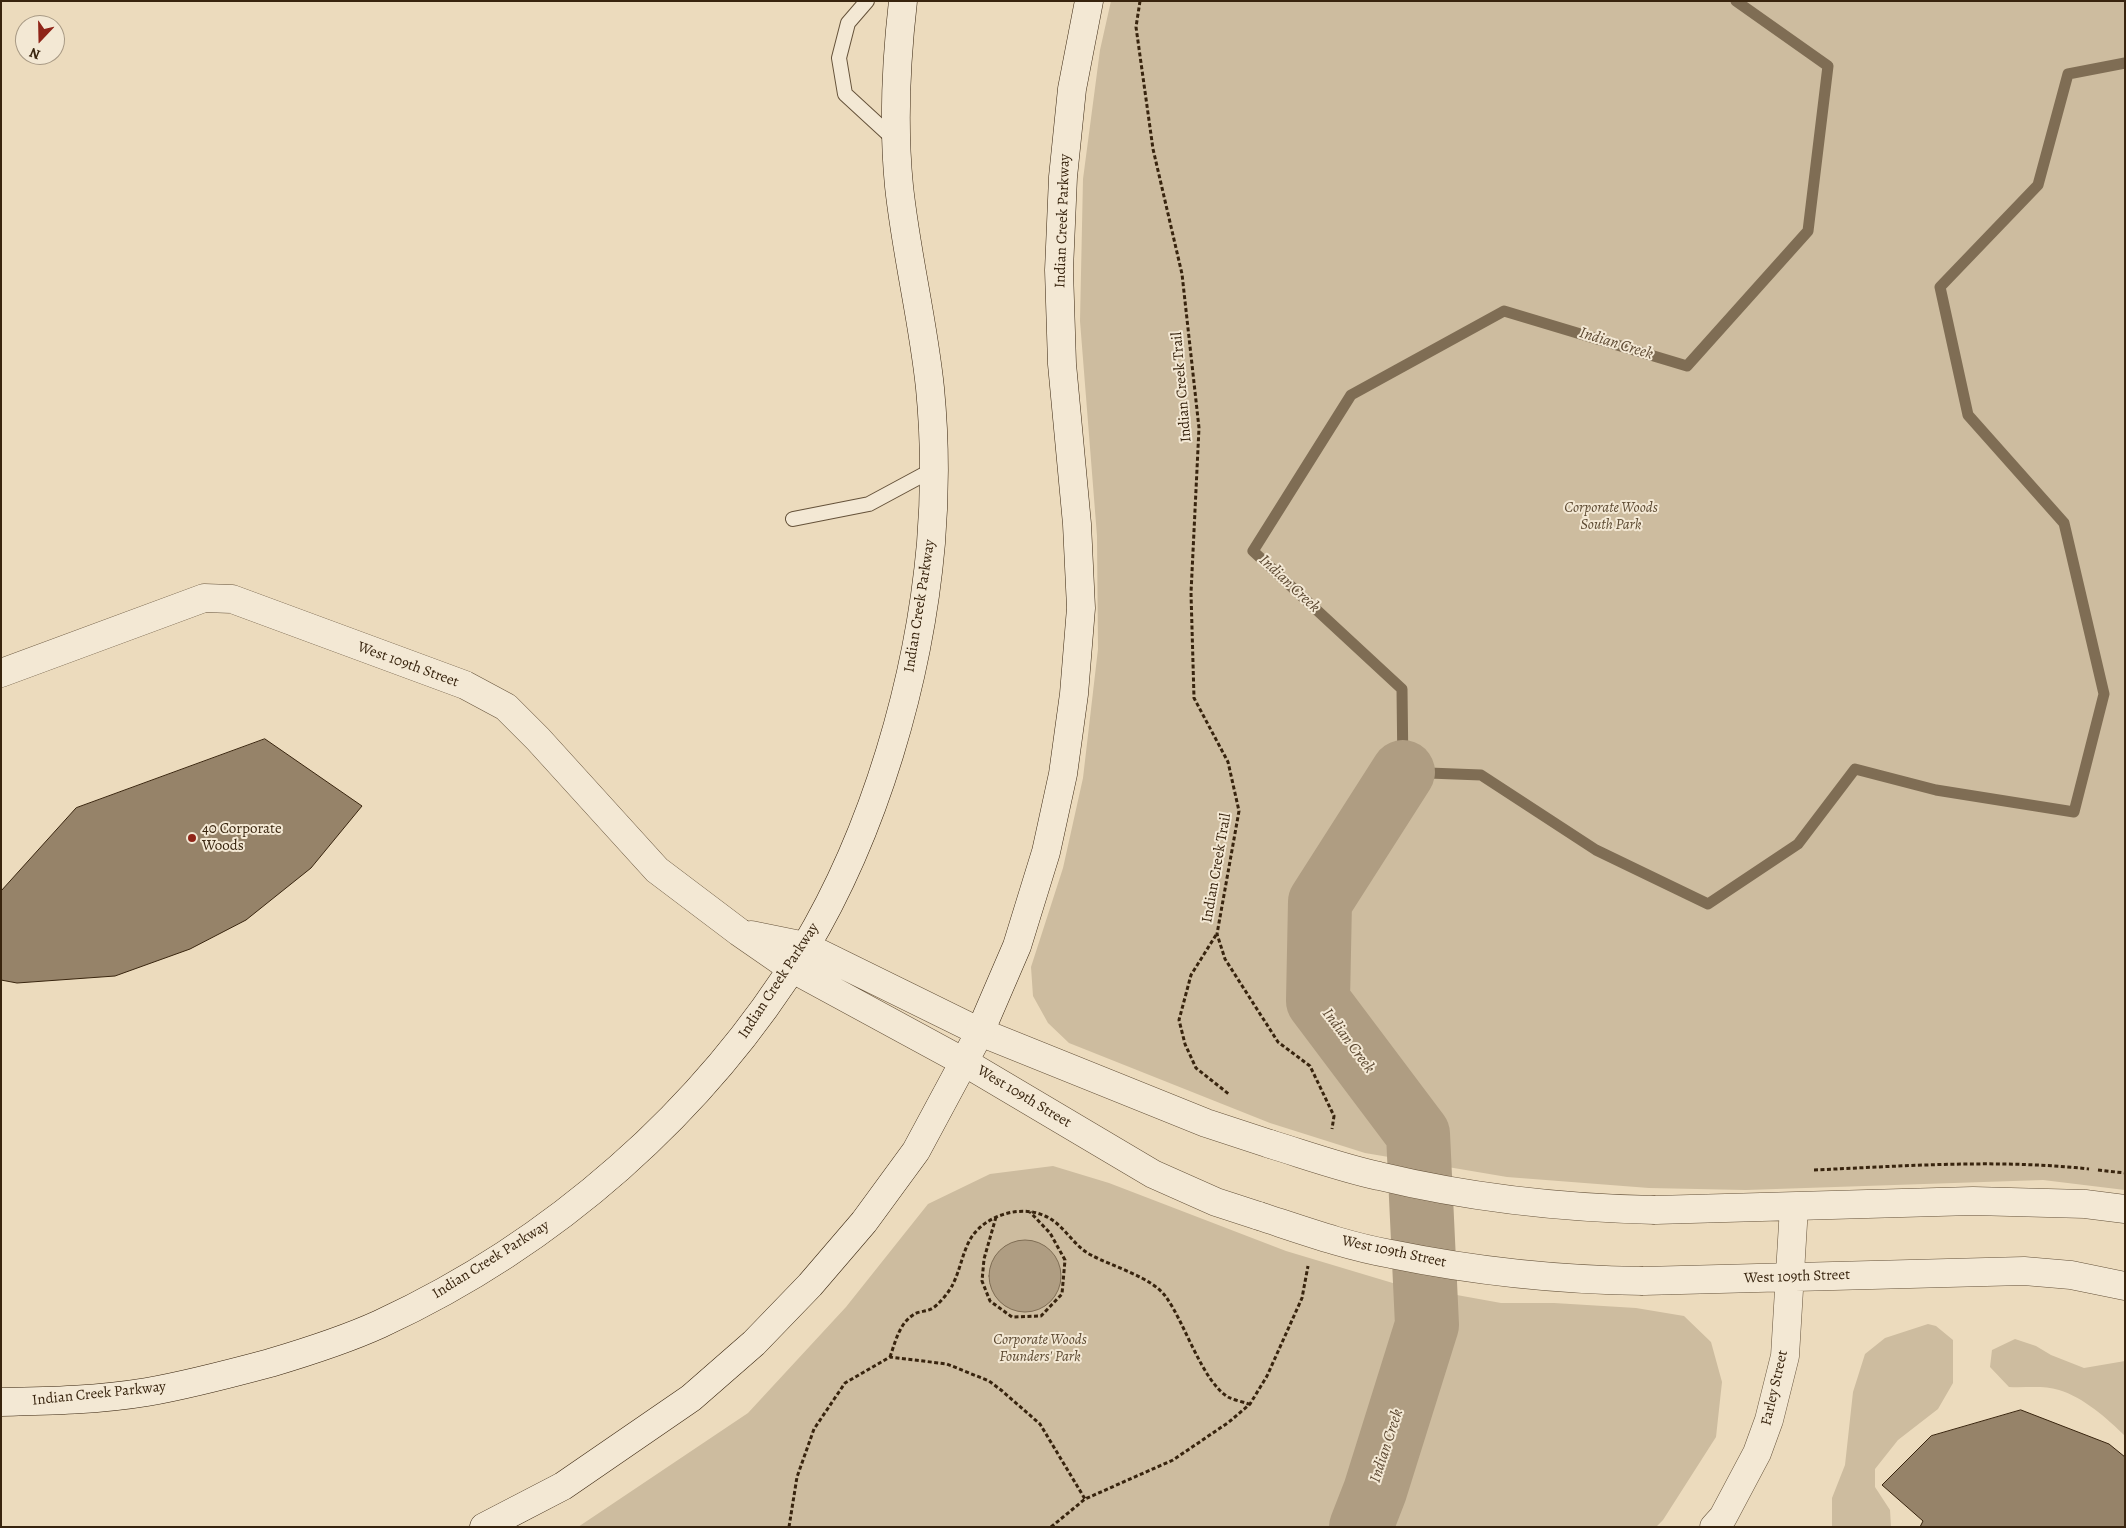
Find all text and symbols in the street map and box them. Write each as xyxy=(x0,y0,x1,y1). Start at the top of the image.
north arrow xyxy=(15,15,65,65)
text: N xyxy=(27,43,43,64)
street label: Indian Creek Parkway xyxy=(1052,154,1074,288)
water label: Indian Creek xyxy=(1577,324,1655,364)
street label: Indian Creek Trail xyxy=(1168,331,1196,443)
park label: Corporate Woods South Park xyxy=(1564,499,1658,534)
street label: Indian Creek Parkway xyxy=(901,538,939,674)
water label: Indian Creek xyxy=(1255,551,1323,617)
street label: West 109th Street xyxy=(355,638,461,692)
street label: Indian Creek Trail xyxy=(1199,812,1235,924)
place label: 40 Corporate Woods xyxy=(202,820,282,855)
marker: 40 Corporate Woods xyxy=(186,832,198,844)
street label: Indian Creek Parkway xyxy=(735,920,823,1042)
water label: Indian Creek xyxy=(1317,1005,1379,1077)
street label: West 109th Street xyxy=(974,1062,1074,1132)
street label: Indian Creek Parkway xyxy=(429,1217,553,1303)
street label: West 109th Street xyxy=(1340,1232,1448,1272)
street label: West 109th Street xyxy=(1744,1266,1850,1288)
park label: Corporate Woods Founders' Park xyxy=(993,1331,1087,1366)
street label: Farley Street xyxy=(1758,1349,1792,1427)
street label: Indian Creek Parkway xyxy=(31,1378,167,1410)
water label: Indian Creek xyxy=(1366,1407,1408,1485)

